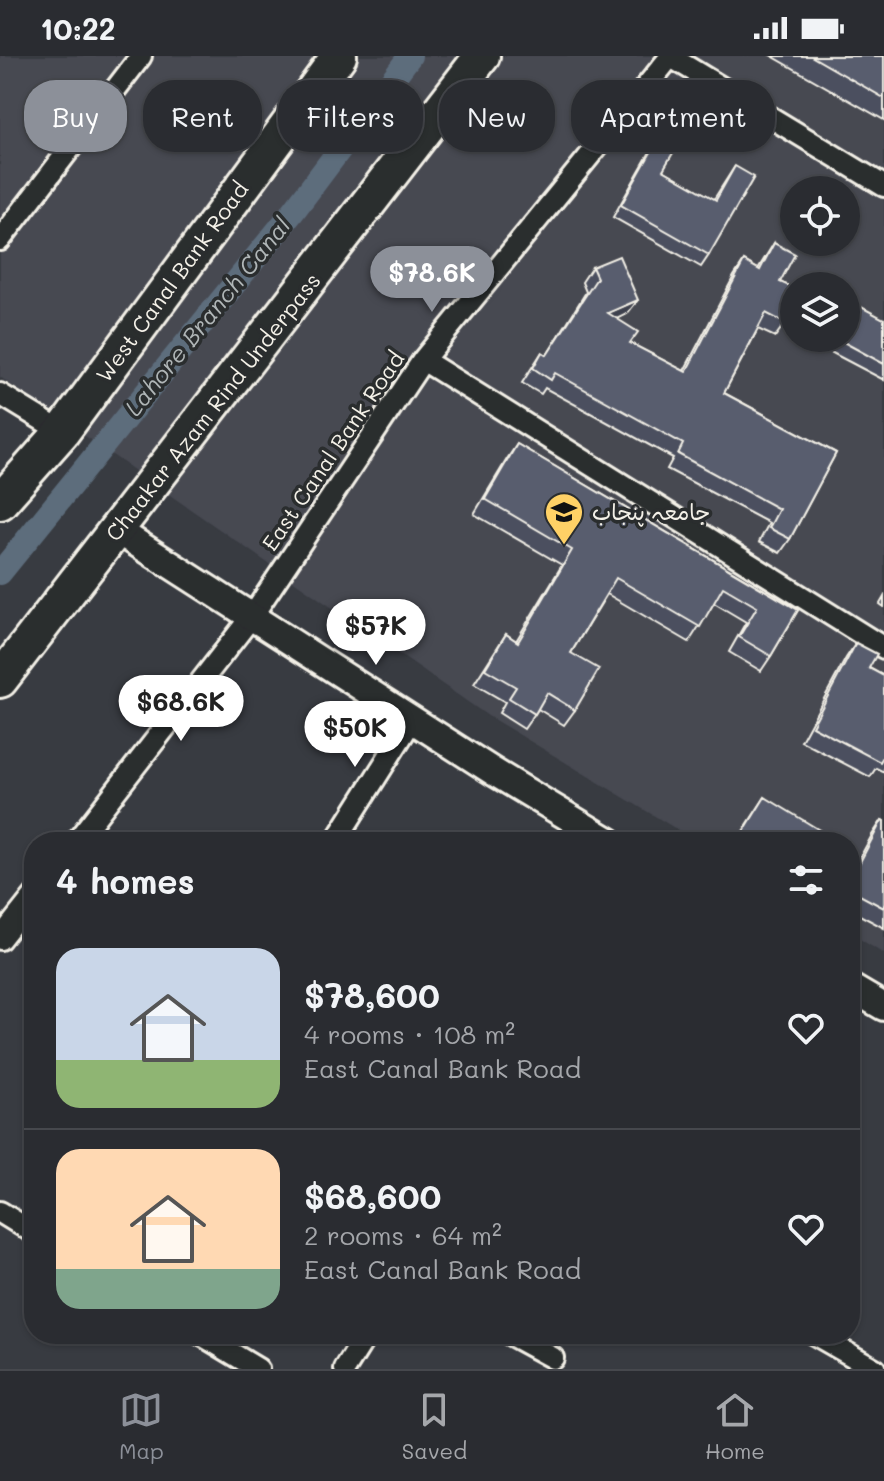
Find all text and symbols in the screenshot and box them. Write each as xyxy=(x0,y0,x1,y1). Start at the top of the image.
text: 10:22 xyxy=(40,8,116,48)
chip: Buy xyxy=(24,80,127,152)
chip: Rent xyxy=(143,80,262,152)
chip: Filters xyxy=(278,80,423,152)
chip: New xyxy=(439,80,555,152)
chip: Apartment xyxy=(571,80,775,152)
street label: West Canal Bank Road xyxy=(89,176,254,388)
map controls xyxy=(780,176,860,352)
button: locate xyxy=(780,176,860,256)
water label: Lahore Branch Canal xyxy=(117,210,297,422)
pin: $78.6K xyxy=(367,246,497,314)
text: $78.6K xyxy=(388,255,476,289)
street label: Chaakar Azam Rind Underpass xyxy=(99,267,327,547)
button: layers xyxy=(780,272,860,352)
street label: East Canal Bank Road xyxy=(255,345,410,556)
school or university icon: جامعہ پنجاب xyxy=(543,491,585,546)
place label: جامعہ پنجاب xyxy=(592,497,710,527)
pin: $57K xyxy=(329,599,423,667)
text: $57K xyxy=(345,608,407,642)
pin: $68.6K xyxy=(116,675,246,743)
text: $68.6K xyxy=(137,684,225,718)
pin: $50K xyxy=(308,701,402,769)
text: $50K xyxy=(322,710,388,744)
text: 4 homes xyxy=(56,858,195,903)
icon: filters xyxy=(784,858,828,902)
text: $78,600 xyxy=(304,972,440,1017)
icon: home xyxy=(120,980,216,1076)
icon: heart xyxy=(784,1006,828,1050)
text: 4 rooms · 108 m² xyxy=(304,1017,515,1051)
text: East Canal Bank Road xyxy=(304,1051,581,1085)
text: $68,600 xyxy=(304,1173,441,1218)
icon: home xyxy=(120,1181,216,1277)
icon: heart xyxy=(784,1207,828,1251)
text: 2 rooms · 64 m² xyxy=(304,1218,502,1252)
text: East Canal Bank Road xyxy=(304,1252,581,1286)
tab: Map xyxy=(119,1388,164,1465)
tab: Saved xyxy=(402,1388,467,1465)
tab: Home xyxy=(705,1388,765,1465)

